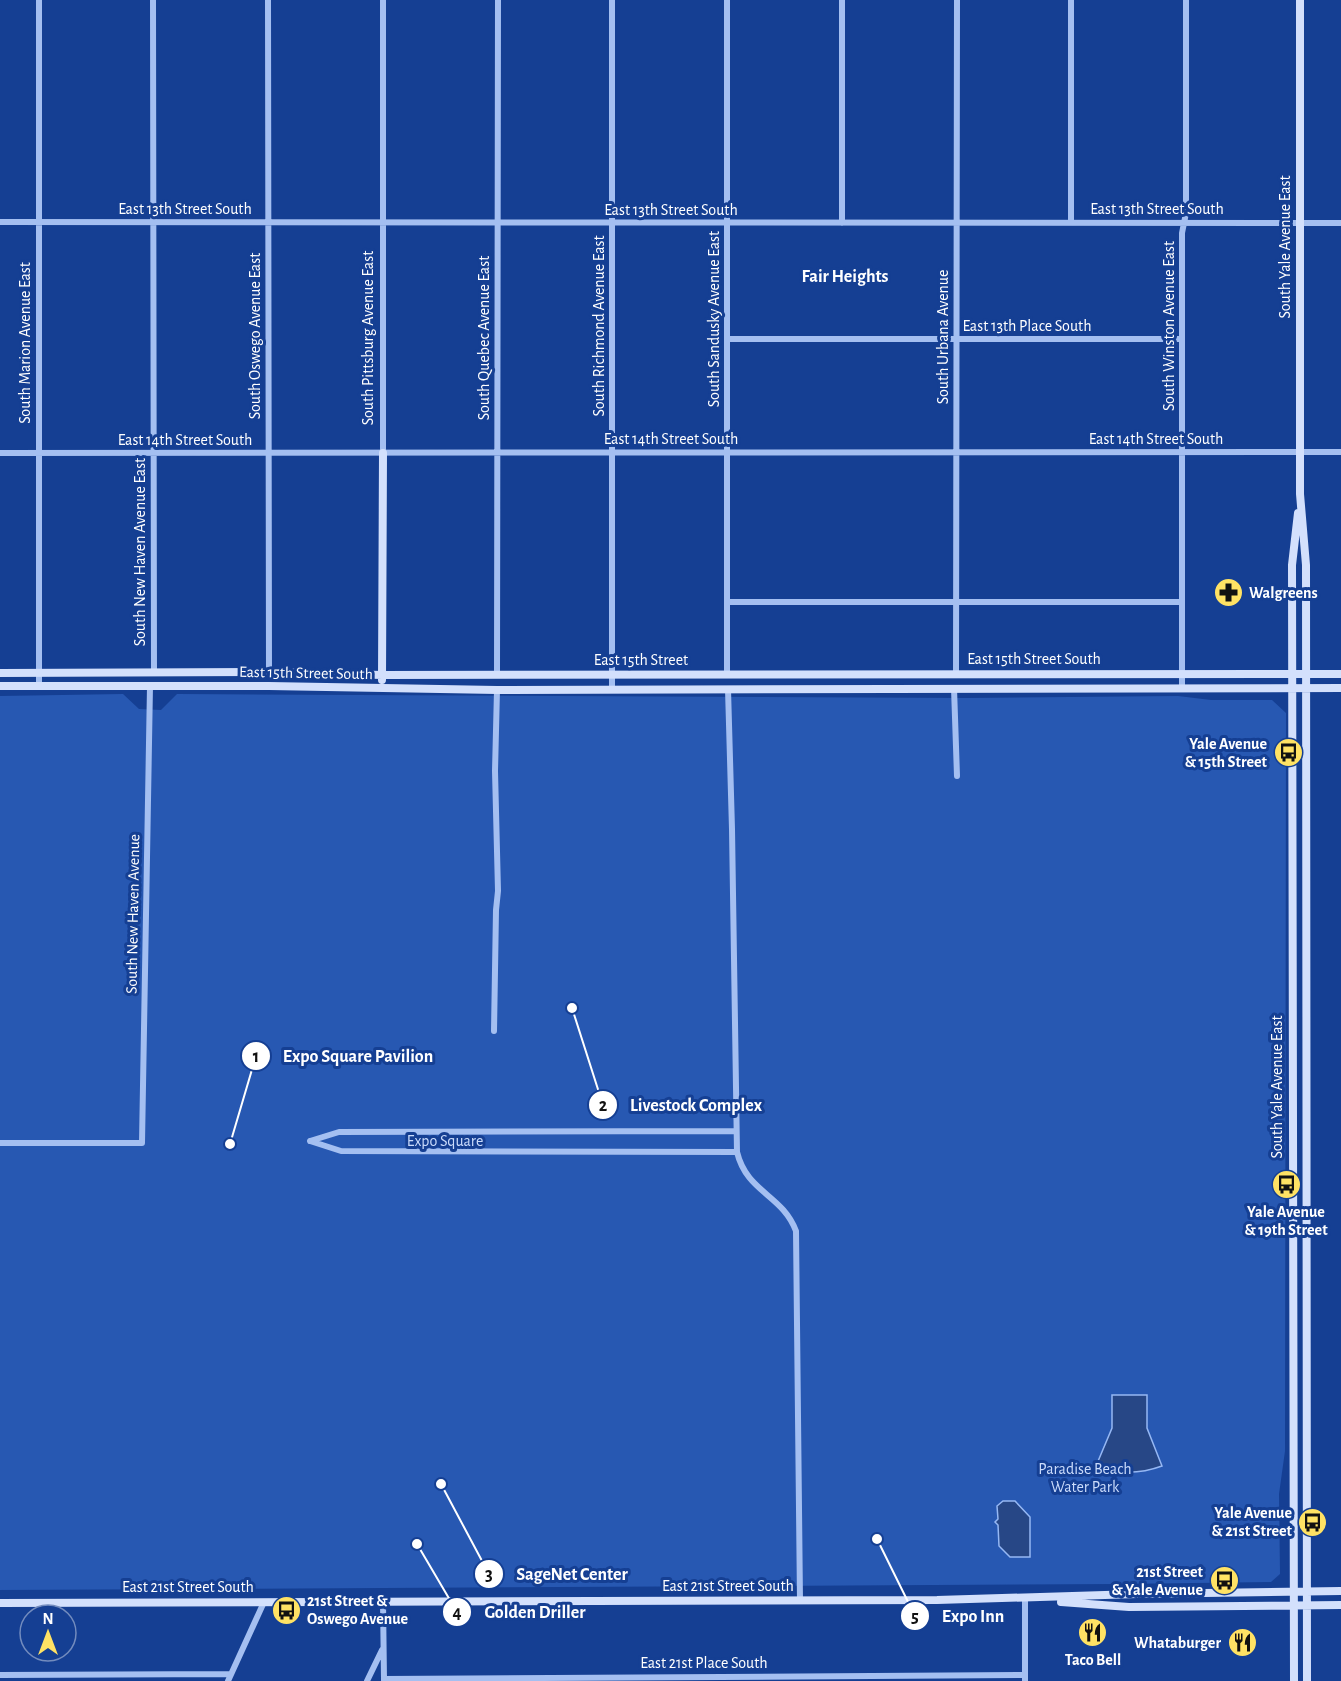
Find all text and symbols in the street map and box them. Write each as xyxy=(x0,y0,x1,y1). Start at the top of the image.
street label: South Yale Avenue East xyxy=(1277,175,1293,319)
street label: East 13th Street South xyxy=(118,201,252,217)
street label: East 13th Street South xyxy=(1090,201,1224,217)
street label: East 13th Street South xyxy=(604,202,738,218)
street label: South Sandusky Avenue East xyxy=(706,231,723,407)
street label: South Richmond Avenue East xyxy=(591,235,607,417)
street label: South Winston Avenue East xyxy=(1161,241,1177,411)
street label: South Pittsburg Avenue East xyxy=(360,251,376,425)
street label: South Oswego Avenue East xyxy=(247,253,263,419)
street label: South Quebec Avenue East xyxy=(476,256,493,420)
street label: South Marion Avenue East xyxy=(17,262,33,424)
district label: Fair Heights xyxy=(801,268,889,286)
street label: South Urbana Avenue xyxy=(935,270,951,404)
street label: East 13th Place South xyxy=(962,318,1092,334)
street label: East 14th Street South xyxy=(604,431,738,447)
street label: East 14th Street South xyxy=(1089,431,1223,447)
street label: East 14th Street South xyxy=(118,432,252,448)
street label: South New Haven Avenue East xyxy=(132,458,148,646)
pharmacy icon: Walgreens xyxy=(1212,577,1244,609)
place label: Walgreens xyxy=(1249,585,1318,601)
street label: East 15th Street South xyxy=(967,651,1101,667)
street label: East 15th Street xyxy=(594,652,688,668)
street label: East 15th Street South xyxy=(239,664,373,682)
place label: Yale Avenue & 15th Street xyxy=(1185,736,1268,770)
bus stop icon: Yale Avenue & 15th Street xyxy=(1272,737,1304,769)
street label: South New Haven Avenue xyxy=(124,834,142,994)
street label: South Yale Avenue East xyxy=(1269,1015,1285,1159)
callout: Expo Square Pavilion xyxy=(241,1038,445,1074)
text: 1 xyxy=(253,1048,259,1066)
text: Expo Square Pavilion xyxy=(283,1048,433,1066)
callout: Livestock Complex xyxy=(588,1087,775,1123)
text: 2 xyxy=(599,1097,608,1115)
text: Livestock Complex xyxy=(630,1097,763,1115)
park label: Expo Square xyxy=(407,1133,483,1149)
bus stop icon: Yale Avenue & 19th Street xyxy=(1270,1168,1302,1200)
place label: Yale Avenue & 19th Street xyxy=(1244,1204,1328,1238)
park label: Paradise Beach Water Park xyxy=(1038,1461,1132,1495)
place label: Yale Avenue & 21st Street xyxy=(1211,1505,1293,1539)
bus stop icon: Yale Avenue & 21st Street xyxy=(1297,1506,1329,1538)
callout: SageNet Center xyxy=(474,1556,640,1592)
place label: 21st Street & Yale Avenue xyxy=(1111,1564,1204,1598)
bus stop icon: 21st Street & Yale Avenue xyxy=(1208,1565,1240,1597)
text: 3 xyxy=(485,1566,493,1584)
text: SageNet Center xyxy=(516,1566,628,1584)
street label: East 21st Street South xyxy=(662,1578,794,1594)
street label: East 21st Street South xyxy=(122,1579,254,1595)
place label: 21st Street & Oswego Avenue xyxy=(307,1593,409,1627)
bus stop icon: 21st Street & Oswego Avenue xyxy=(270,1594,302,1626)
callout: Golden Driller xyxy=(442,1594,597,1630)
callout: Expo Inn xyxy=(900,1598,1016,1634)
north arrow xyxy=(18,1603,78,1663)
text: 4 xyxy=(452,1604,462,1622)
text: Golden Driller xyxy=(484,1604,586,1622)
text: 5 xyxy=(911,1608,919,1626)
text: Expo Inn xyxy=(942,1608,1004,1626)
text: N xyxy=(42,1611,54,1627)
restaurant icon: Taco Bell xyxy=(1077,1616,1109,1648)
restaurant icon: Whataburger xyxy=(1226,1627,1258,1659)
place label: Whataburger xyxy=(1134,1635,1221,1651)
place label: Taco Bell xyxy=(1065,1652,1121,1668)
street label: East 21st Place South xyxy=(640,1655,768,1671)

